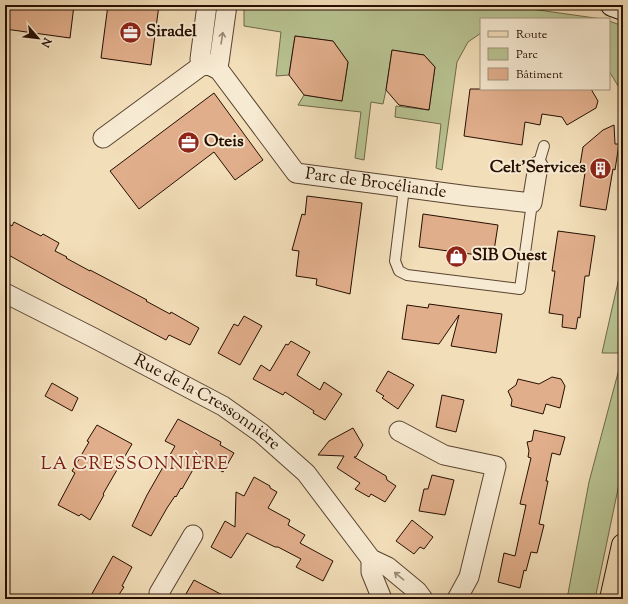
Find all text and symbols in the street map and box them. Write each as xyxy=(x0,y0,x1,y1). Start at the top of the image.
north arrow xyxy=(18,18,58,58)
legend xyxy=(480,18,610,90)
office icon: Siradel xyxy=(117,19,143,45)
place label: Siradel xyxy=(146,20,197,44)
text: Route xyxy=(516,26,548,44)
one-way arrow xyxy=(218,32,226,45)
text: N xyxy=(37,34,56,50)
text: Parc xyxy=(516,46,538,64)
text: Bâtiment xyxy=(516,66,563,84)
office icon: Oteis xyxy=(176,129,202,155)
place label: Oteis xyxy=(204,130,244,154)
building icon: Celt'Services xyxy=(588,155,614,181)
place label: Celt'Services xyxy=(490,156,586,180)
street label: Parc de Brocéliande xyxy=(304,162,448,205)
shop icon: SIB Ouest xyxy=(443,243,469,269)
place label: SIB Ouest xyxy=(472,244,547,268)
street label: Rue de la Cressonnière xyxy=(129,349,285,456)
district label: LA CRESSONNIÈRE xyxy=(41,452,229,478)
one-way arrow xyxy=(394,572,405,581)

